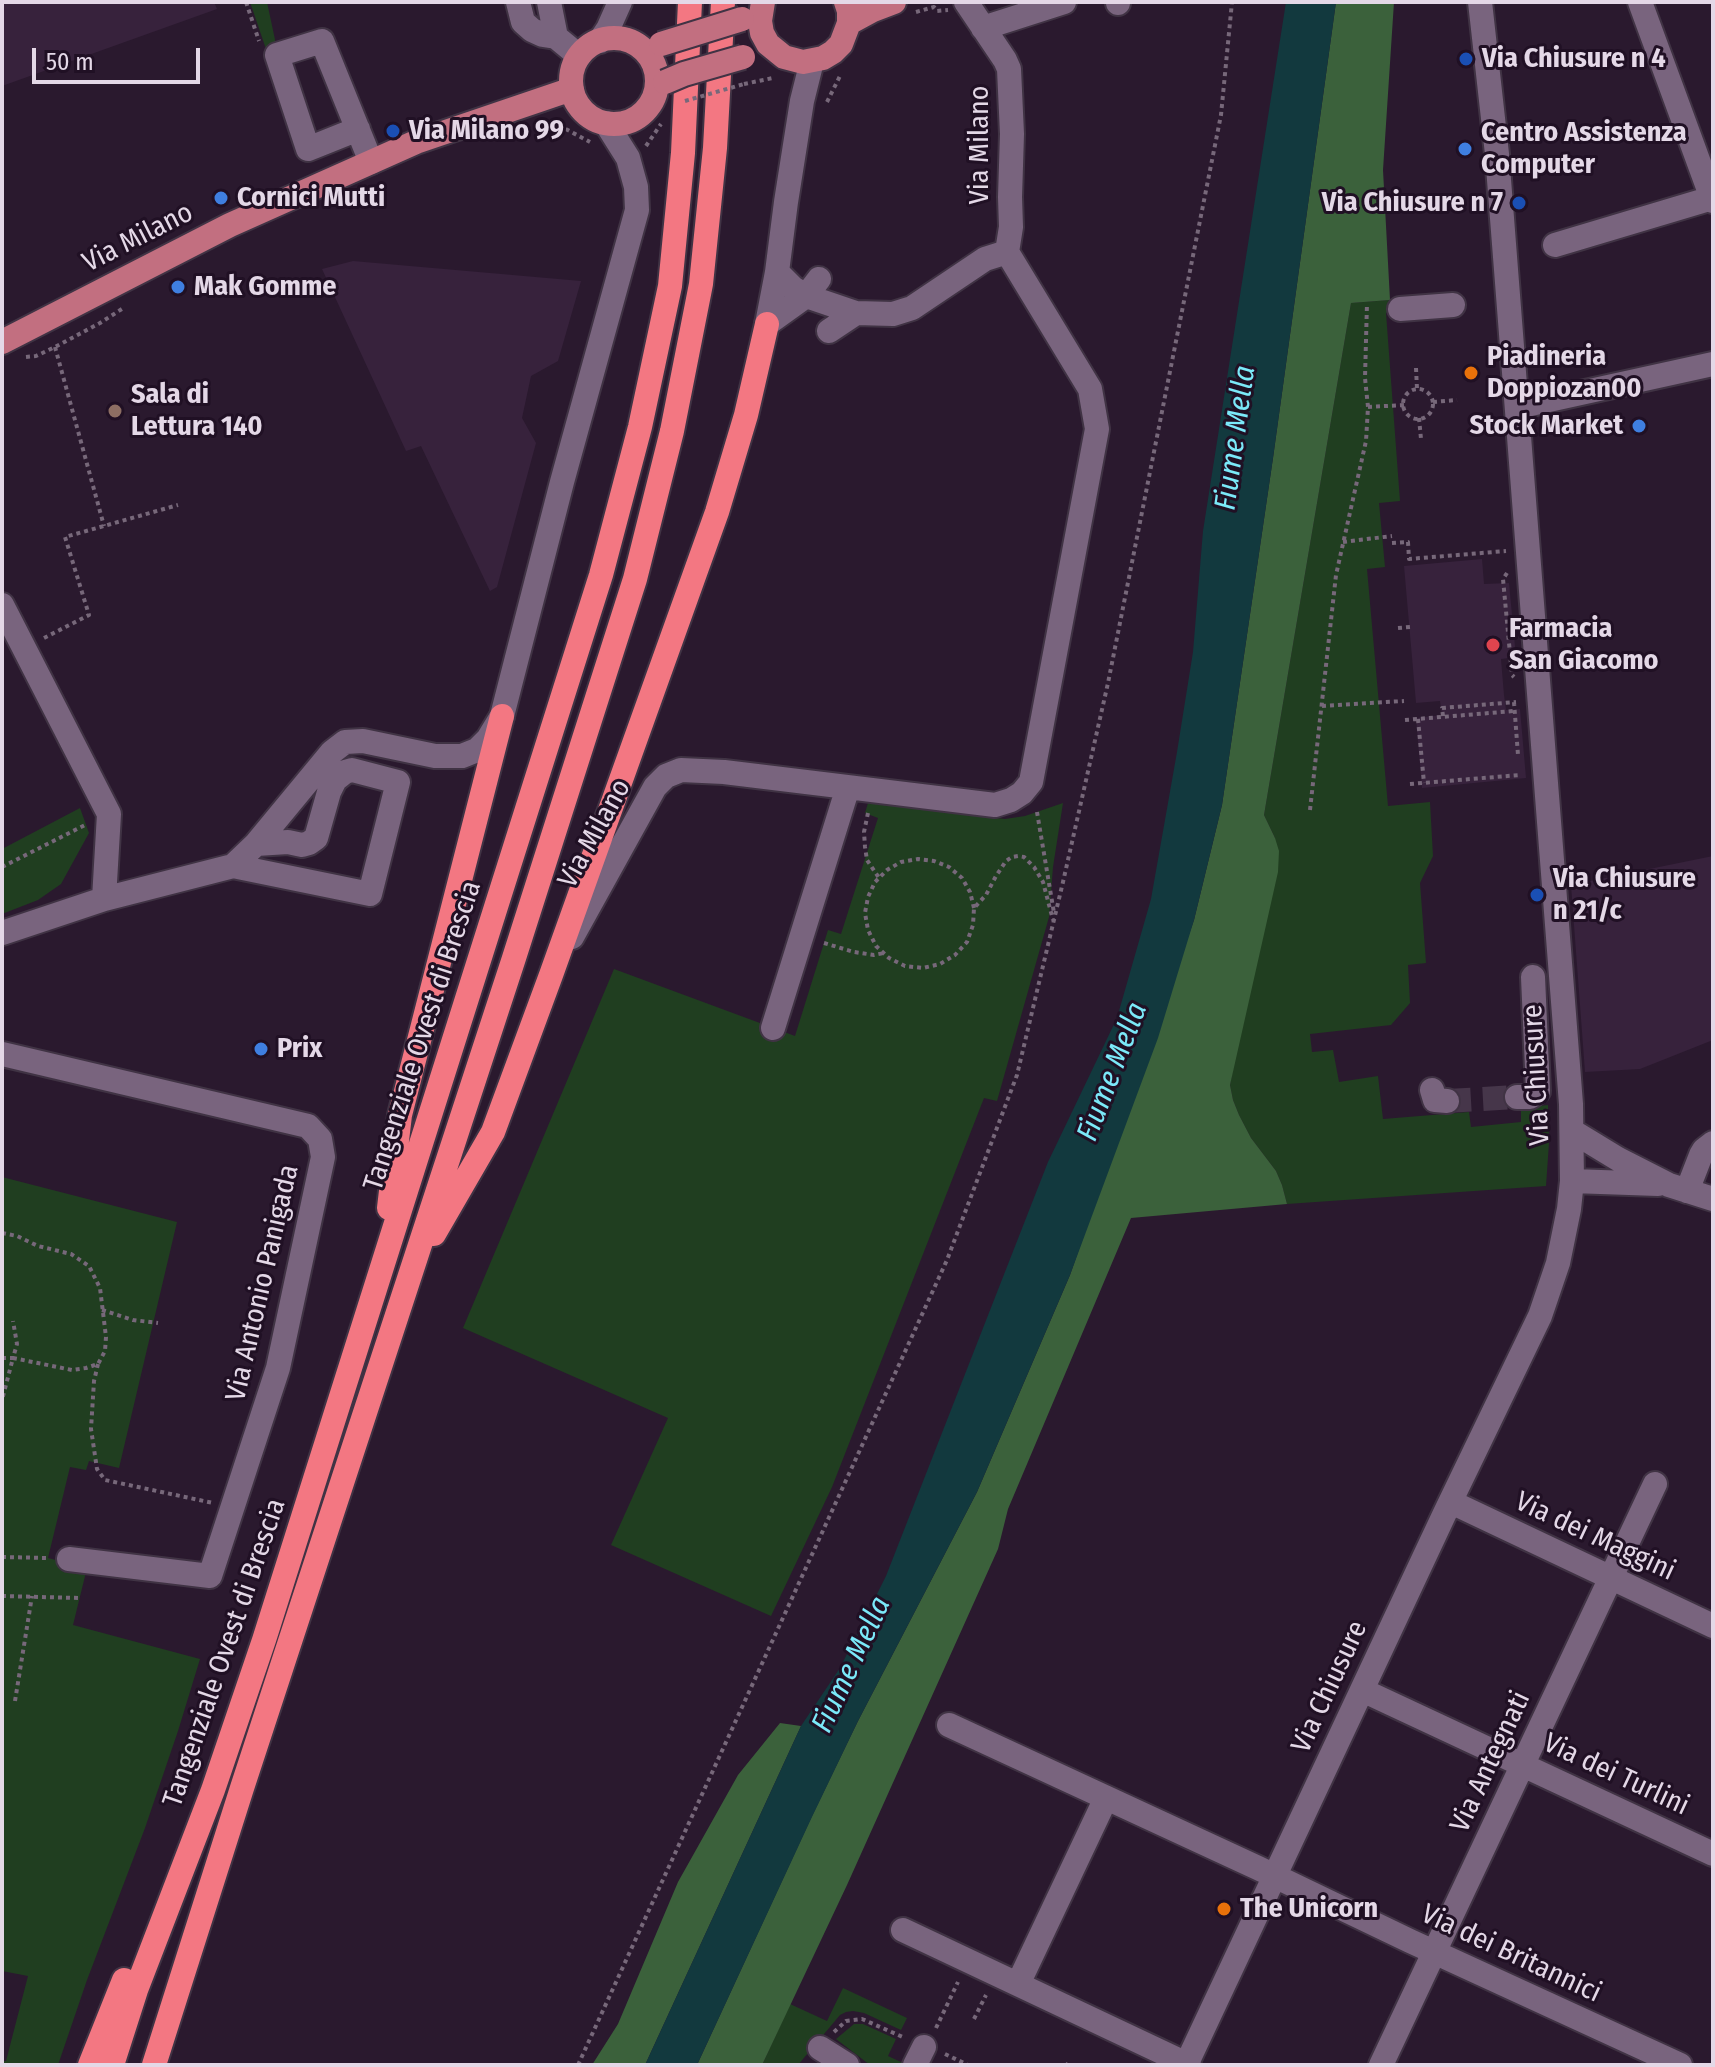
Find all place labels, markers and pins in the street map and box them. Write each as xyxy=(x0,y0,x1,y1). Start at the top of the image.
place label: Via Chiusure n 4 xyxy=(1482,42,1666,76)
marker: Via Chiusure n 4 xyxy=(1457,50,1475,68)
place label: Via Milano 99 xyxy=(409,114,564,148)
place label: Centro Assistenza Computer xyxy=(1481,116,1687,182)
marker: Via Milano 99 xyxy=(384,122,402,140)
marker: Centro Assistenza Computer xyxy=(1456,140,1474,158)
place label: Cornici Mutti xyxy=(237,181,385,215)
place label: Via Chiusure n 7 xyxy=(1322,186,1503,220)
marker: Cornici Mutti xyxy=(212,189,230,207)
marker: Via Chiusure n 7 xyxy=(1510,194,1528,212)
place label: Mak Gomme xyxy=(194,270,337,304)
marker: Mak Gomme xyxy=(169,278,187,296)
place label: Piadineria Doppiozan00 xyxy=(1487,340,1642,406)
marker: Piadineria Doppiozan00 xyxy=(1462,364,1480,382)
place label: Sala di Lettura 140 xyxy=(131,378,263,444)
marker: Sala di Lettura 140 xyxy=(106,402,124,420)
place label: Stock Market xyxy=(1470,409,1623,443)
marker: Stock Market xyxy=(1630,417,1648,435)
place label: Farmacia San Giacomo xyxy=(1509,612,1659,678)
marker: Farmacia San Giacomo xyxy=(1484,636,1502,654)
place label: Via Chiusure n 21/c xyxy=(1553,862,1696,928)
marker: Via Chiusure n 21/c xyxy=(1528,886,1546,904)
place label: Prix xyxy=(277,1032,322,1066)
marker: Prix xyxy=(252,1040,270,1058)
place label: The Unicorn xyxy=(1240,1892,1378,1926)
marker: The Unicorn xyxy=(1215,1900,1233,1918)

